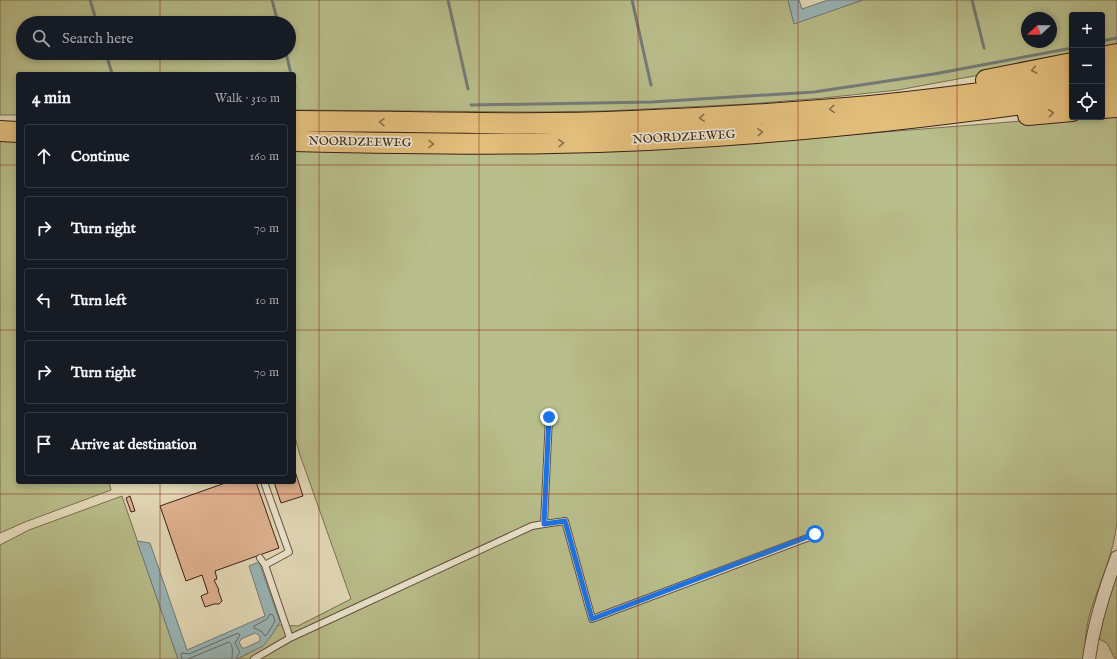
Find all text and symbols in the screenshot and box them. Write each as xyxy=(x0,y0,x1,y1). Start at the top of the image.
north arrow xyxy=(1021,12,1057,48)
map controls xyxy=(1069,12,1105,120)
button: + xyxy=(1069,12,1105,48)
search box xyxy=(16,16,296,60)
icon: search xyxy=(30,27,52,49)
text: Search here xyxy=(62,29,133,48)
button: − xyxy=(1069,48,1105,84)
one-way arrow xyxy=(1031,66,1037,74)
button: locate xyxy=(1069,84,1105,120)
text: 4 min xyxy=(32,88,71,109)
text: Walk · 310 m xyxy=(215,90,280,107)
one-way arrow xyxy=(829,104,835,113)
one-way arrow xyxy=(1048,109,1054,118)
one-way arrow xyxy=(699,114,705,122)
one-way arrow xyxy=(379,118,385,126)
street label: NOORDZEEWEG xyxy=(632,127,736,147)
one-way arrow xyxy=(757,128,763,137)
street label: NOORDZEEWEG xyxy=(308,134,412,150)
one-way arrow xyxy=(558,139,564,147)
one-way arrow xyxy=(428,140,434,148)
icon: ahead xyxy=(33,145,55,167)
text: Continue xyxy=(71,147,129,166)
text: 160 m xyxy=(249,148,279,165)
icon: right xyxy=(33,217,55,239)
text: Turn right xyxy=(71,219,136,238)
text: 70 m xyxy=(254,220,279,237)
icon: left xyxy=(33,289,55,311)
text: Turn left xyxy=(71,291,127,310)
text: 10 m xyxy=(255,292,279,309)
icon: right xyxy=(33,361,55,383)
text: Turn right xyxy=(71,363,136,382)
text: 70 m xyxy=(254,364,279,381)
route end xyxy=(540,408,558,426)
icon: arrive xyxy=(33,433,55,455)
text: Arrive at destination xyxy=(71,435,197,454)
route start xyxy=(806,525,824,543)

